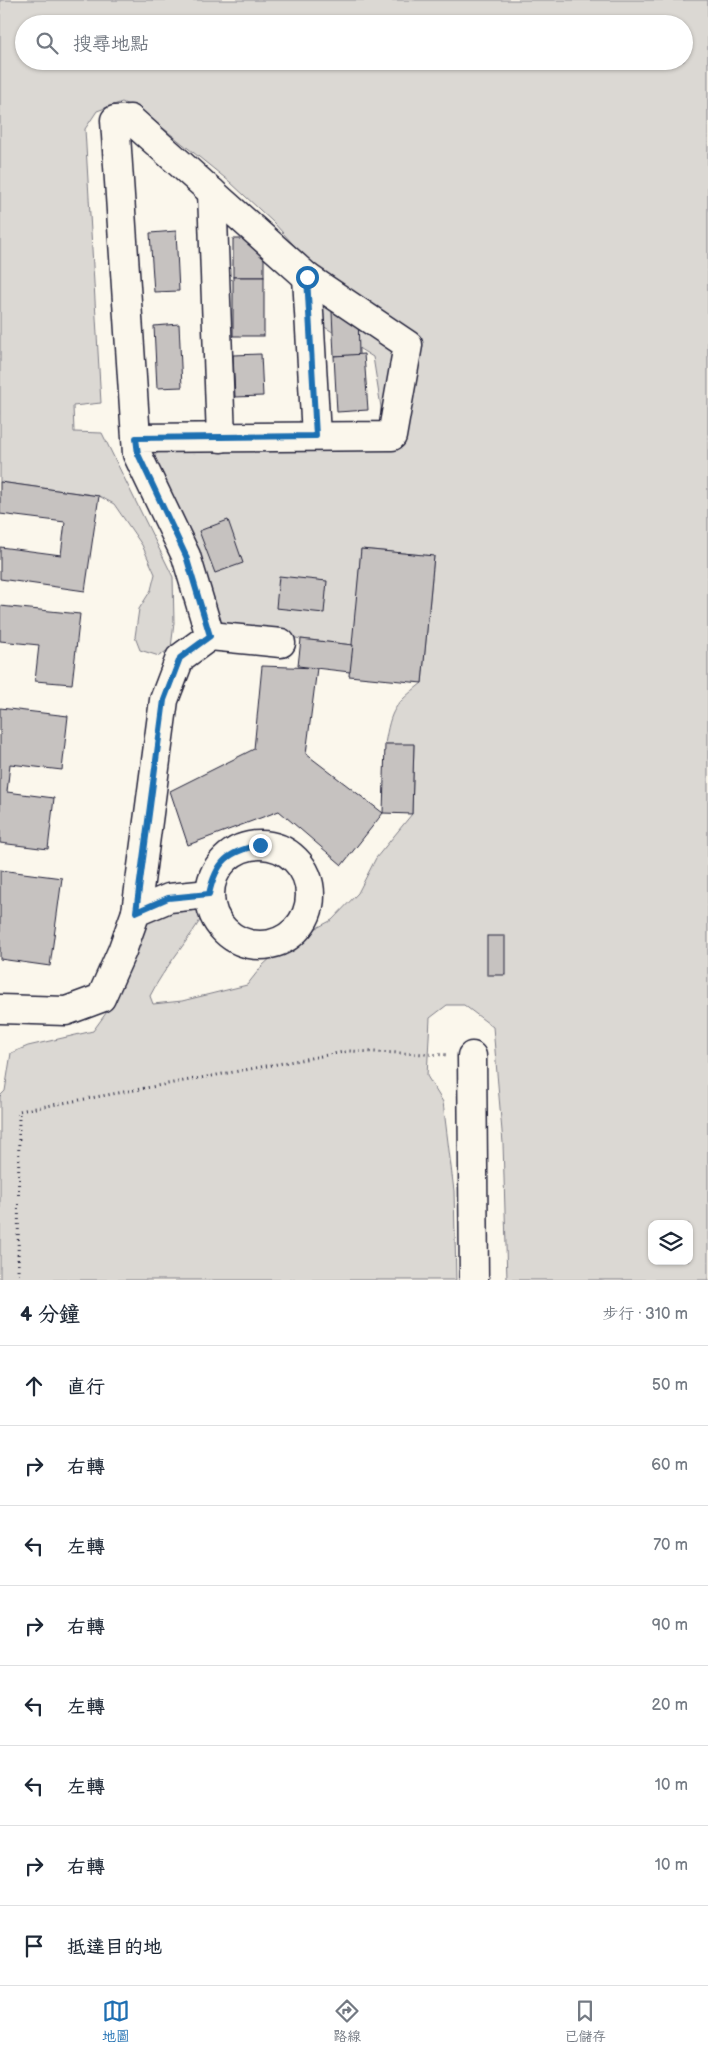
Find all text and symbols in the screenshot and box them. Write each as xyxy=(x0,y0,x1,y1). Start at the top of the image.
search box xyxy=(15,15,693,70)
icon: search xyxy=(33,29,61,57)
text: 搜尋地點 xyxy=(73,33,149,56)
route start xyxy=(296,266,319,289)
route end xyxy=(249,834,272,857)
map controls xyxy=(648,1220,693,1265)
button: layers xyxy=(648,1220,693,1265)
text: 4 分鐘 xyxy=(20,1302,80,1327)
text: 步行 · 310 m xyxy=(603,1305,688,1324)
icon: ahead xyxy=(20,1372,48,1400)
text: 直行 xyxy=(67,1376,105,1399)
text: 50 m xyxy=(652,1376,688,1395)
icon: right xyxy=(20,1452,48,1480)
text: 右轉 xyxy=(67,1456,105,1479)
text: 60 m xyxy=(651,1456,688,1475)
icon: left xyxy=(20,1532,48,1560)
text: 左轉 xyxy=(67,1536,105,1559)
text: 70 m xyxy=(653,1536,688,1555)
icon: right xyxy=(20,1612,48,1640)
text: 右轉 xyxy=(67,1616,105,1639)
text: 90 m xyxy=(652,1616,688,1635)
icon: left xyxy=(20,1692,48,1720)
text: 左轉 xyxy=(67,1696,105,1719)
text: 20 m xyxy=(652,1696,688,1715)
icon: left xyxy=(20,1772,48,1800)
text: 左轉 xyxy=(67,1776,105,1799)
text: 10 m xyxy=(655,1776,688,1795)
icon: right xyxy=(20,1852,48,1880)
text: 右轉 xyxy=(67,1856,105,1879)
text: 10 m xyxy=(655,1856,688,1875)
icon: arrive xyxy=(20,1932,48,1960)
text: 抵達目的地 xyxy=(67,1936,162,1959)
tab: 地圖 xyxy=(102,1997,130,2045)
tab: 路線 xyxy=(333,1997,361,2045)
tab: 已儲存 xyxy=(564,1997,606,2045)

